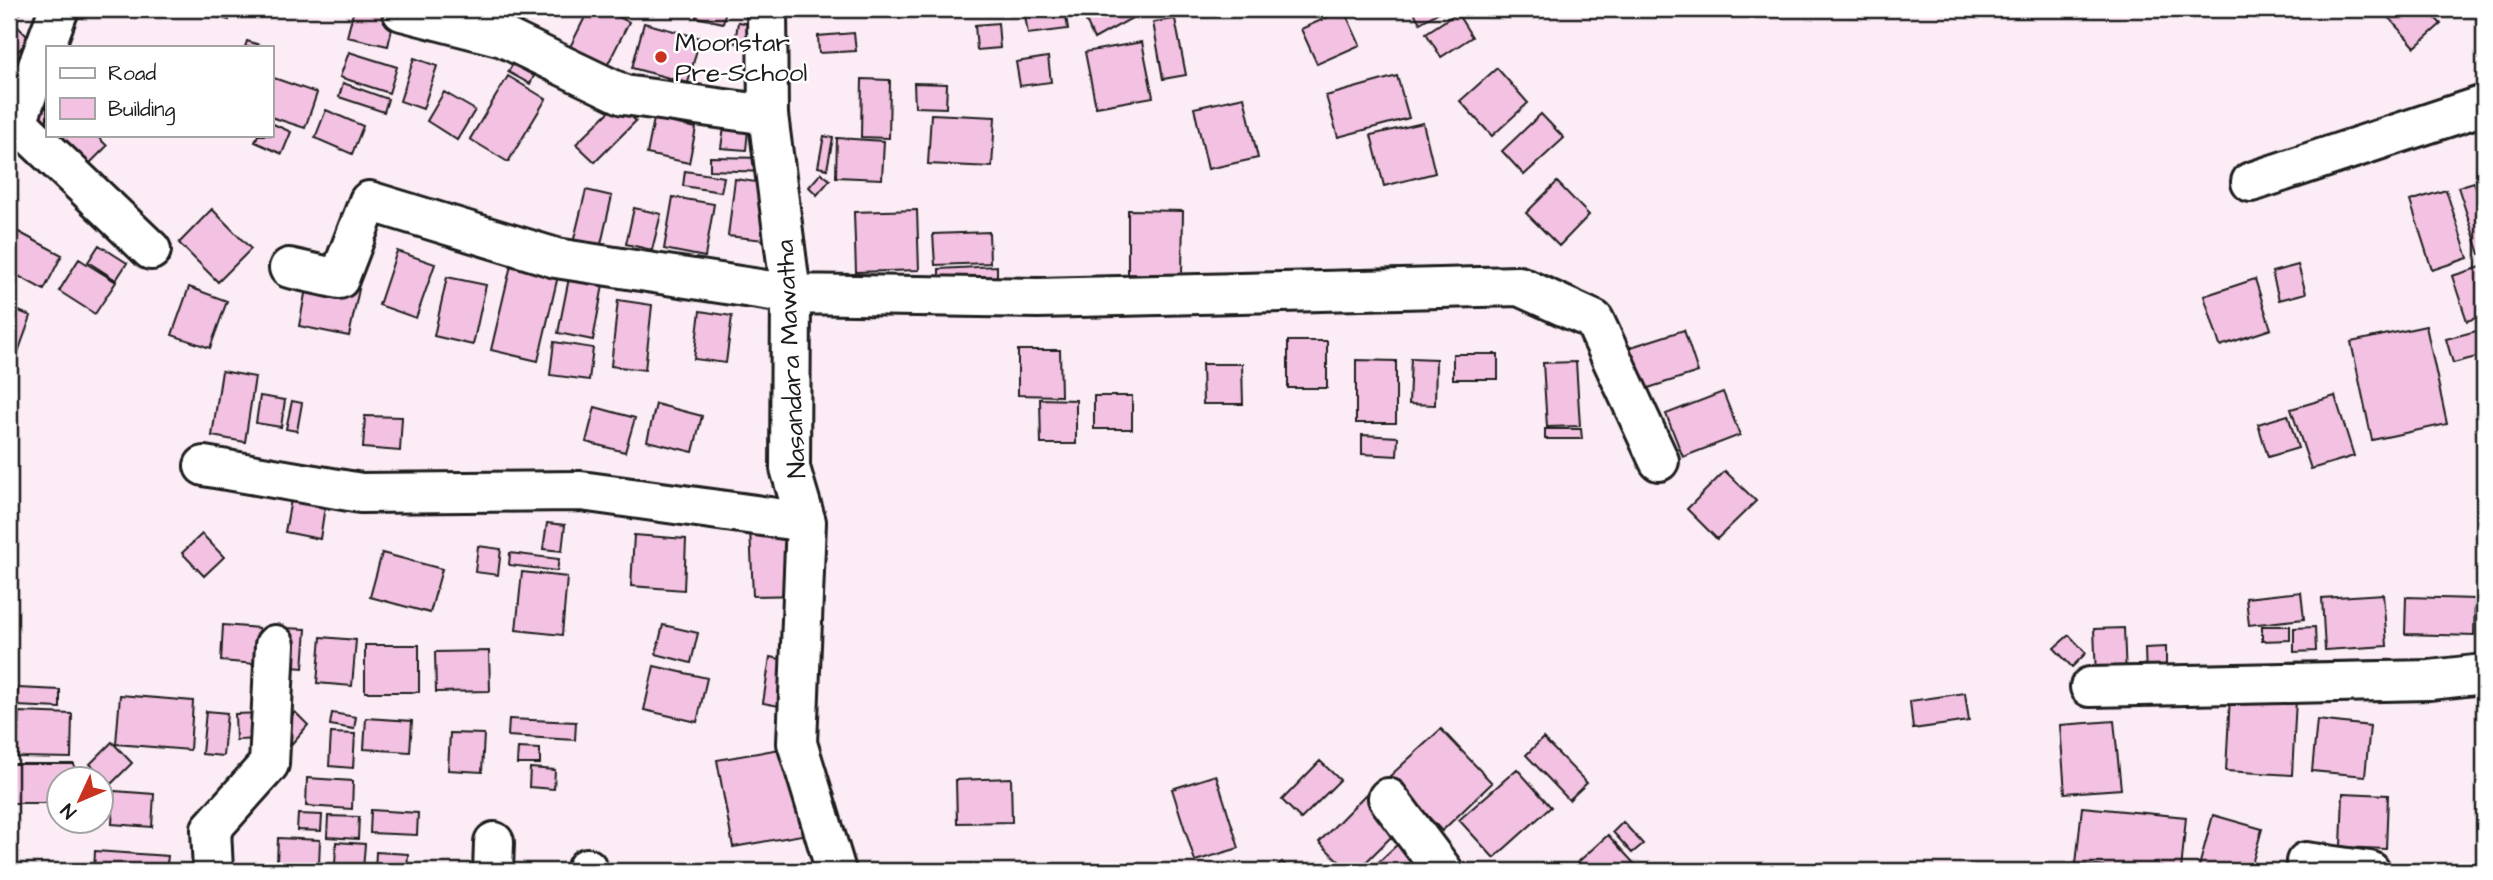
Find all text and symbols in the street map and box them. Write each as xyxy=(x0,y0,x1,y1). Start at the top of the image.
place label: Moonstar Pre-School xyxy=(675,25,807,91)
legend xyxy=(46,46,273,136)
marker: Moonstar Pre-School xyxy=(653,49,669,65)
text: Road xyxy=(108,59,156,88)
text: Building xyxy=(108,95,176,126)
street label: Nasandara Mawatha xyxy=(767,239,815,479)
north arrow xyxy=(46,764,116,834)
text: N xyxy=(55,797,83,824)

